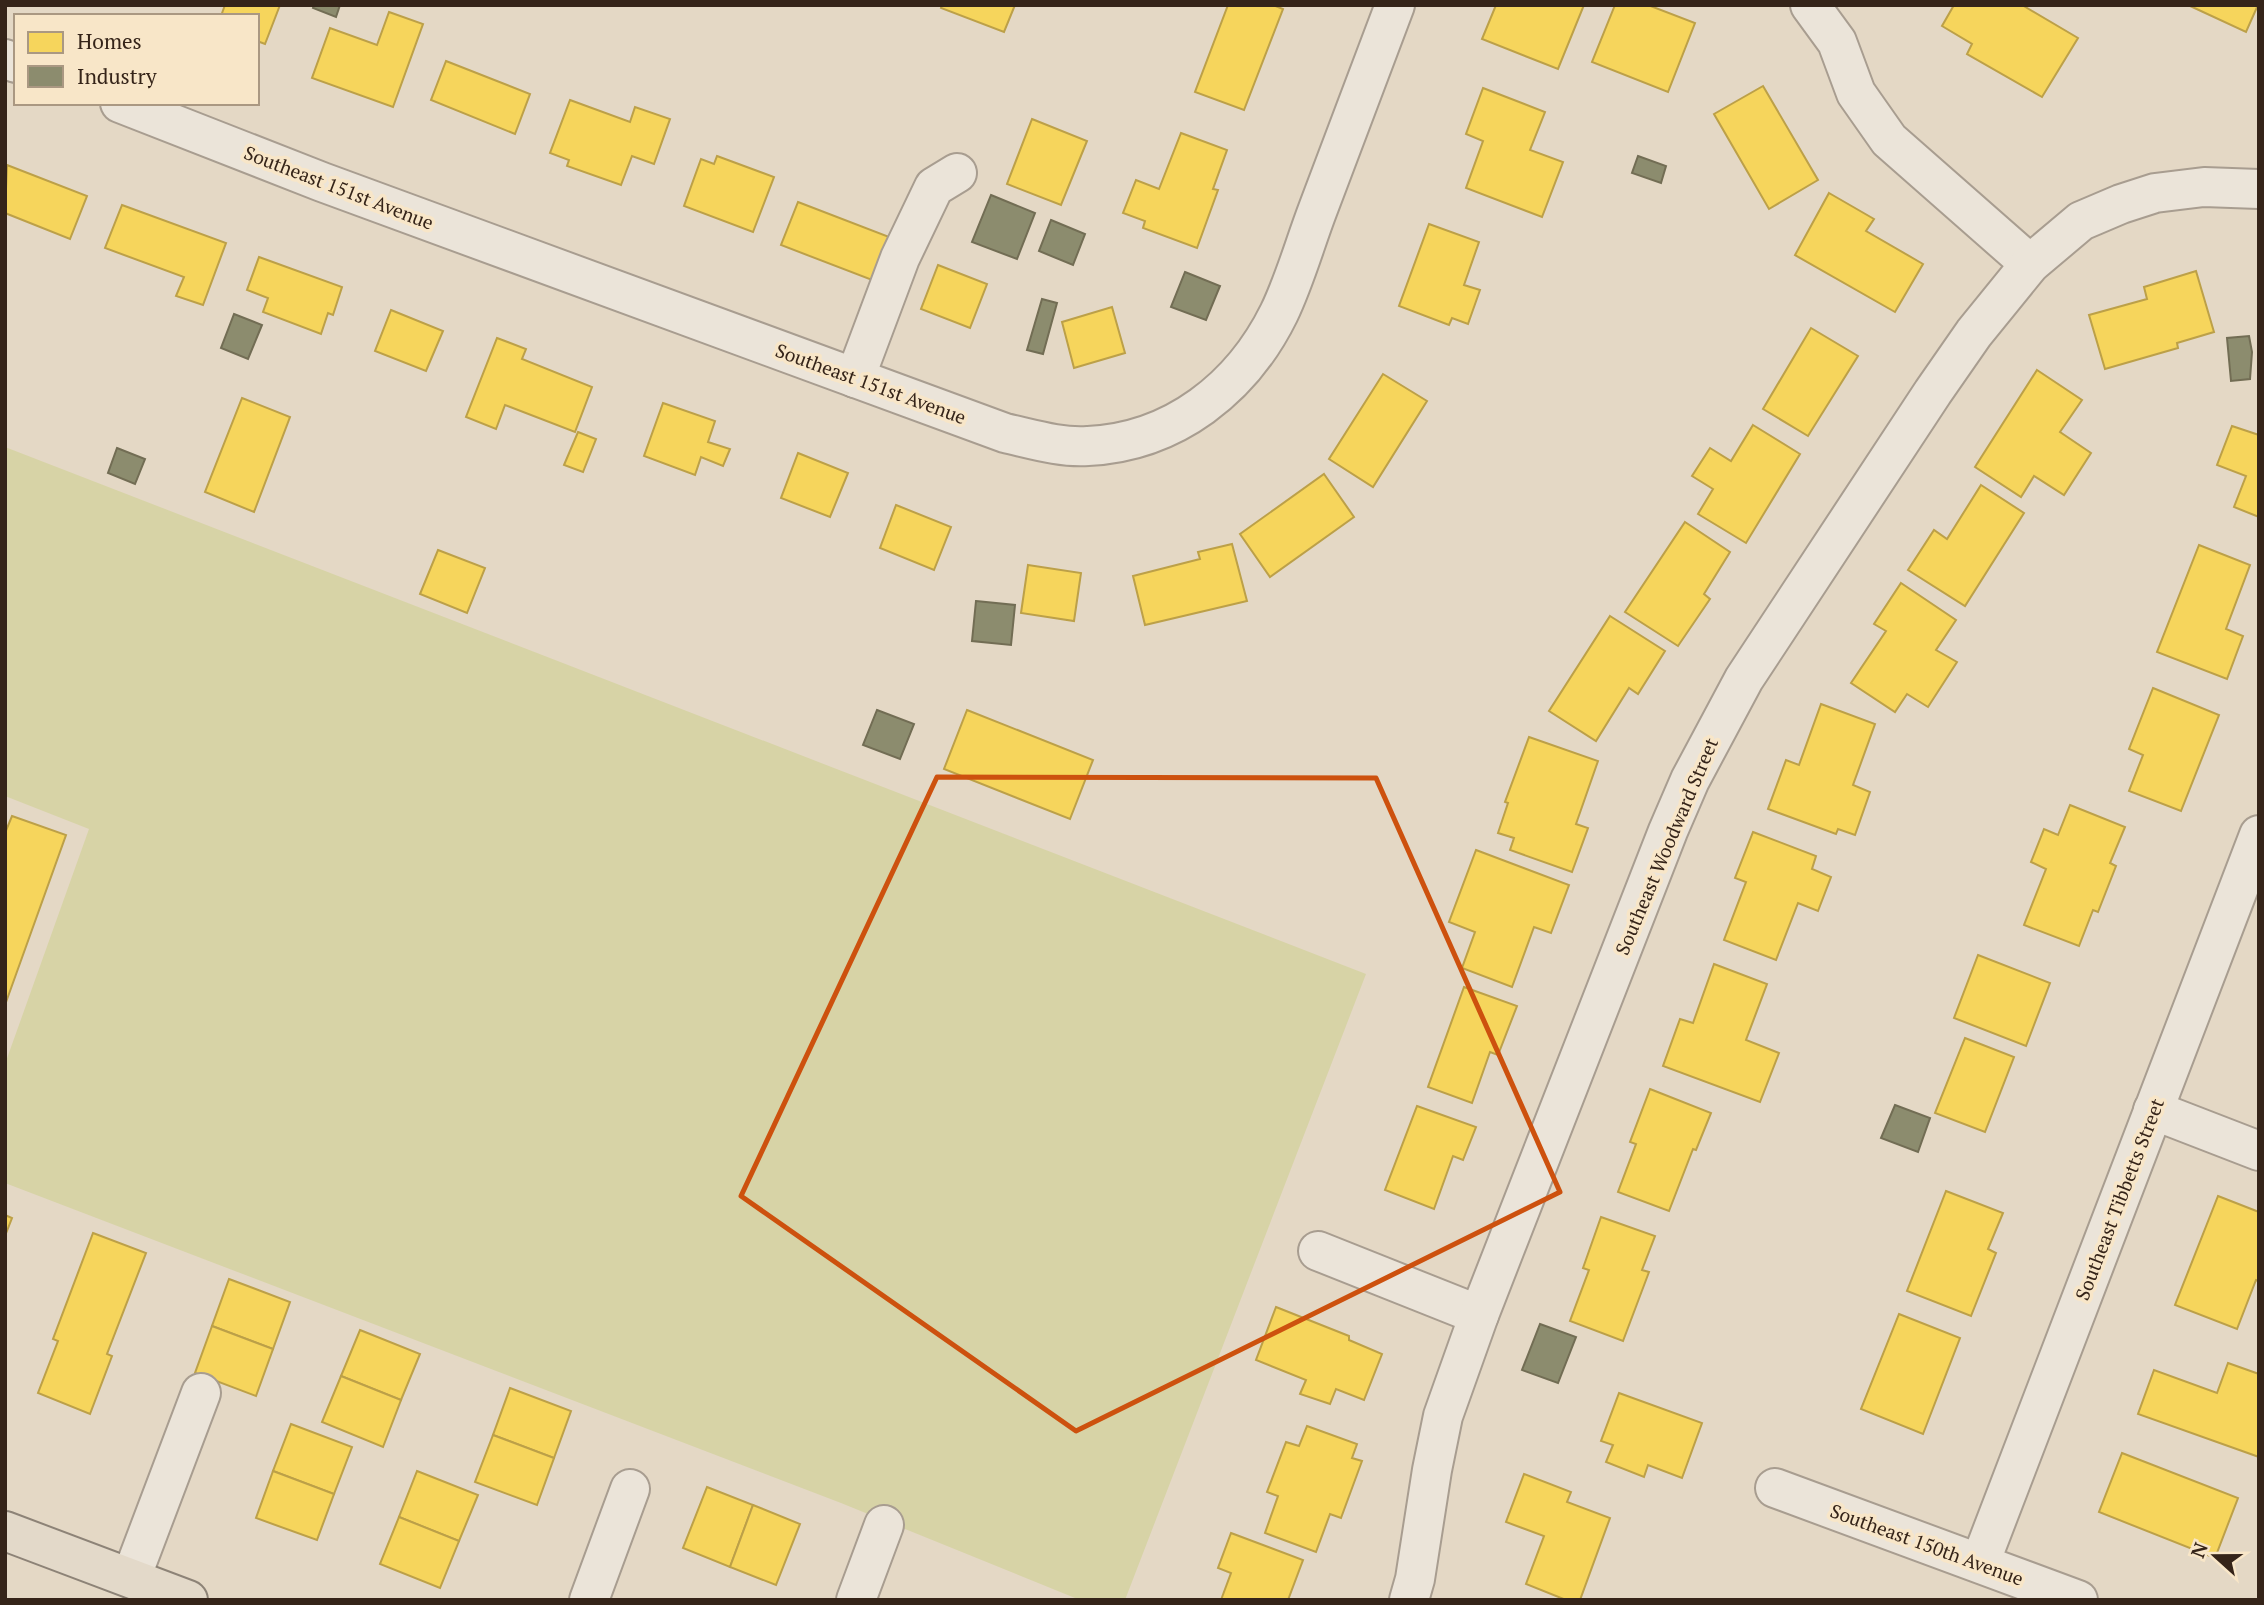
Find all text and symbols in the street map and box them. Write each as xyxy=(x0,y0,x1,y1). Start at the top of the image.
legend xyxy=(14,14,259,105)
text: Homes xyxy=(77,27,142,55)
text: Industry xyxy=(77,62,157,90)
street label: Southeast 151st Avenue xyxy=(241,139,437,235)
street label: Southeast 151st Avenue xyxy=(772,337,970,429)
street label: Southeast Woodward Street xyxy=(1609,734,1723,958)
street label: Southeast Tibbetts Street xyxy=(2069,1095,2169,1303)
street label: Southeast 150th Avenue xyxy=(1827,1497,2027,1591)
north arrow xyxy=(2180,1521,2250,1591)
text: N xyxy=(2184,1538,2213,1561)

